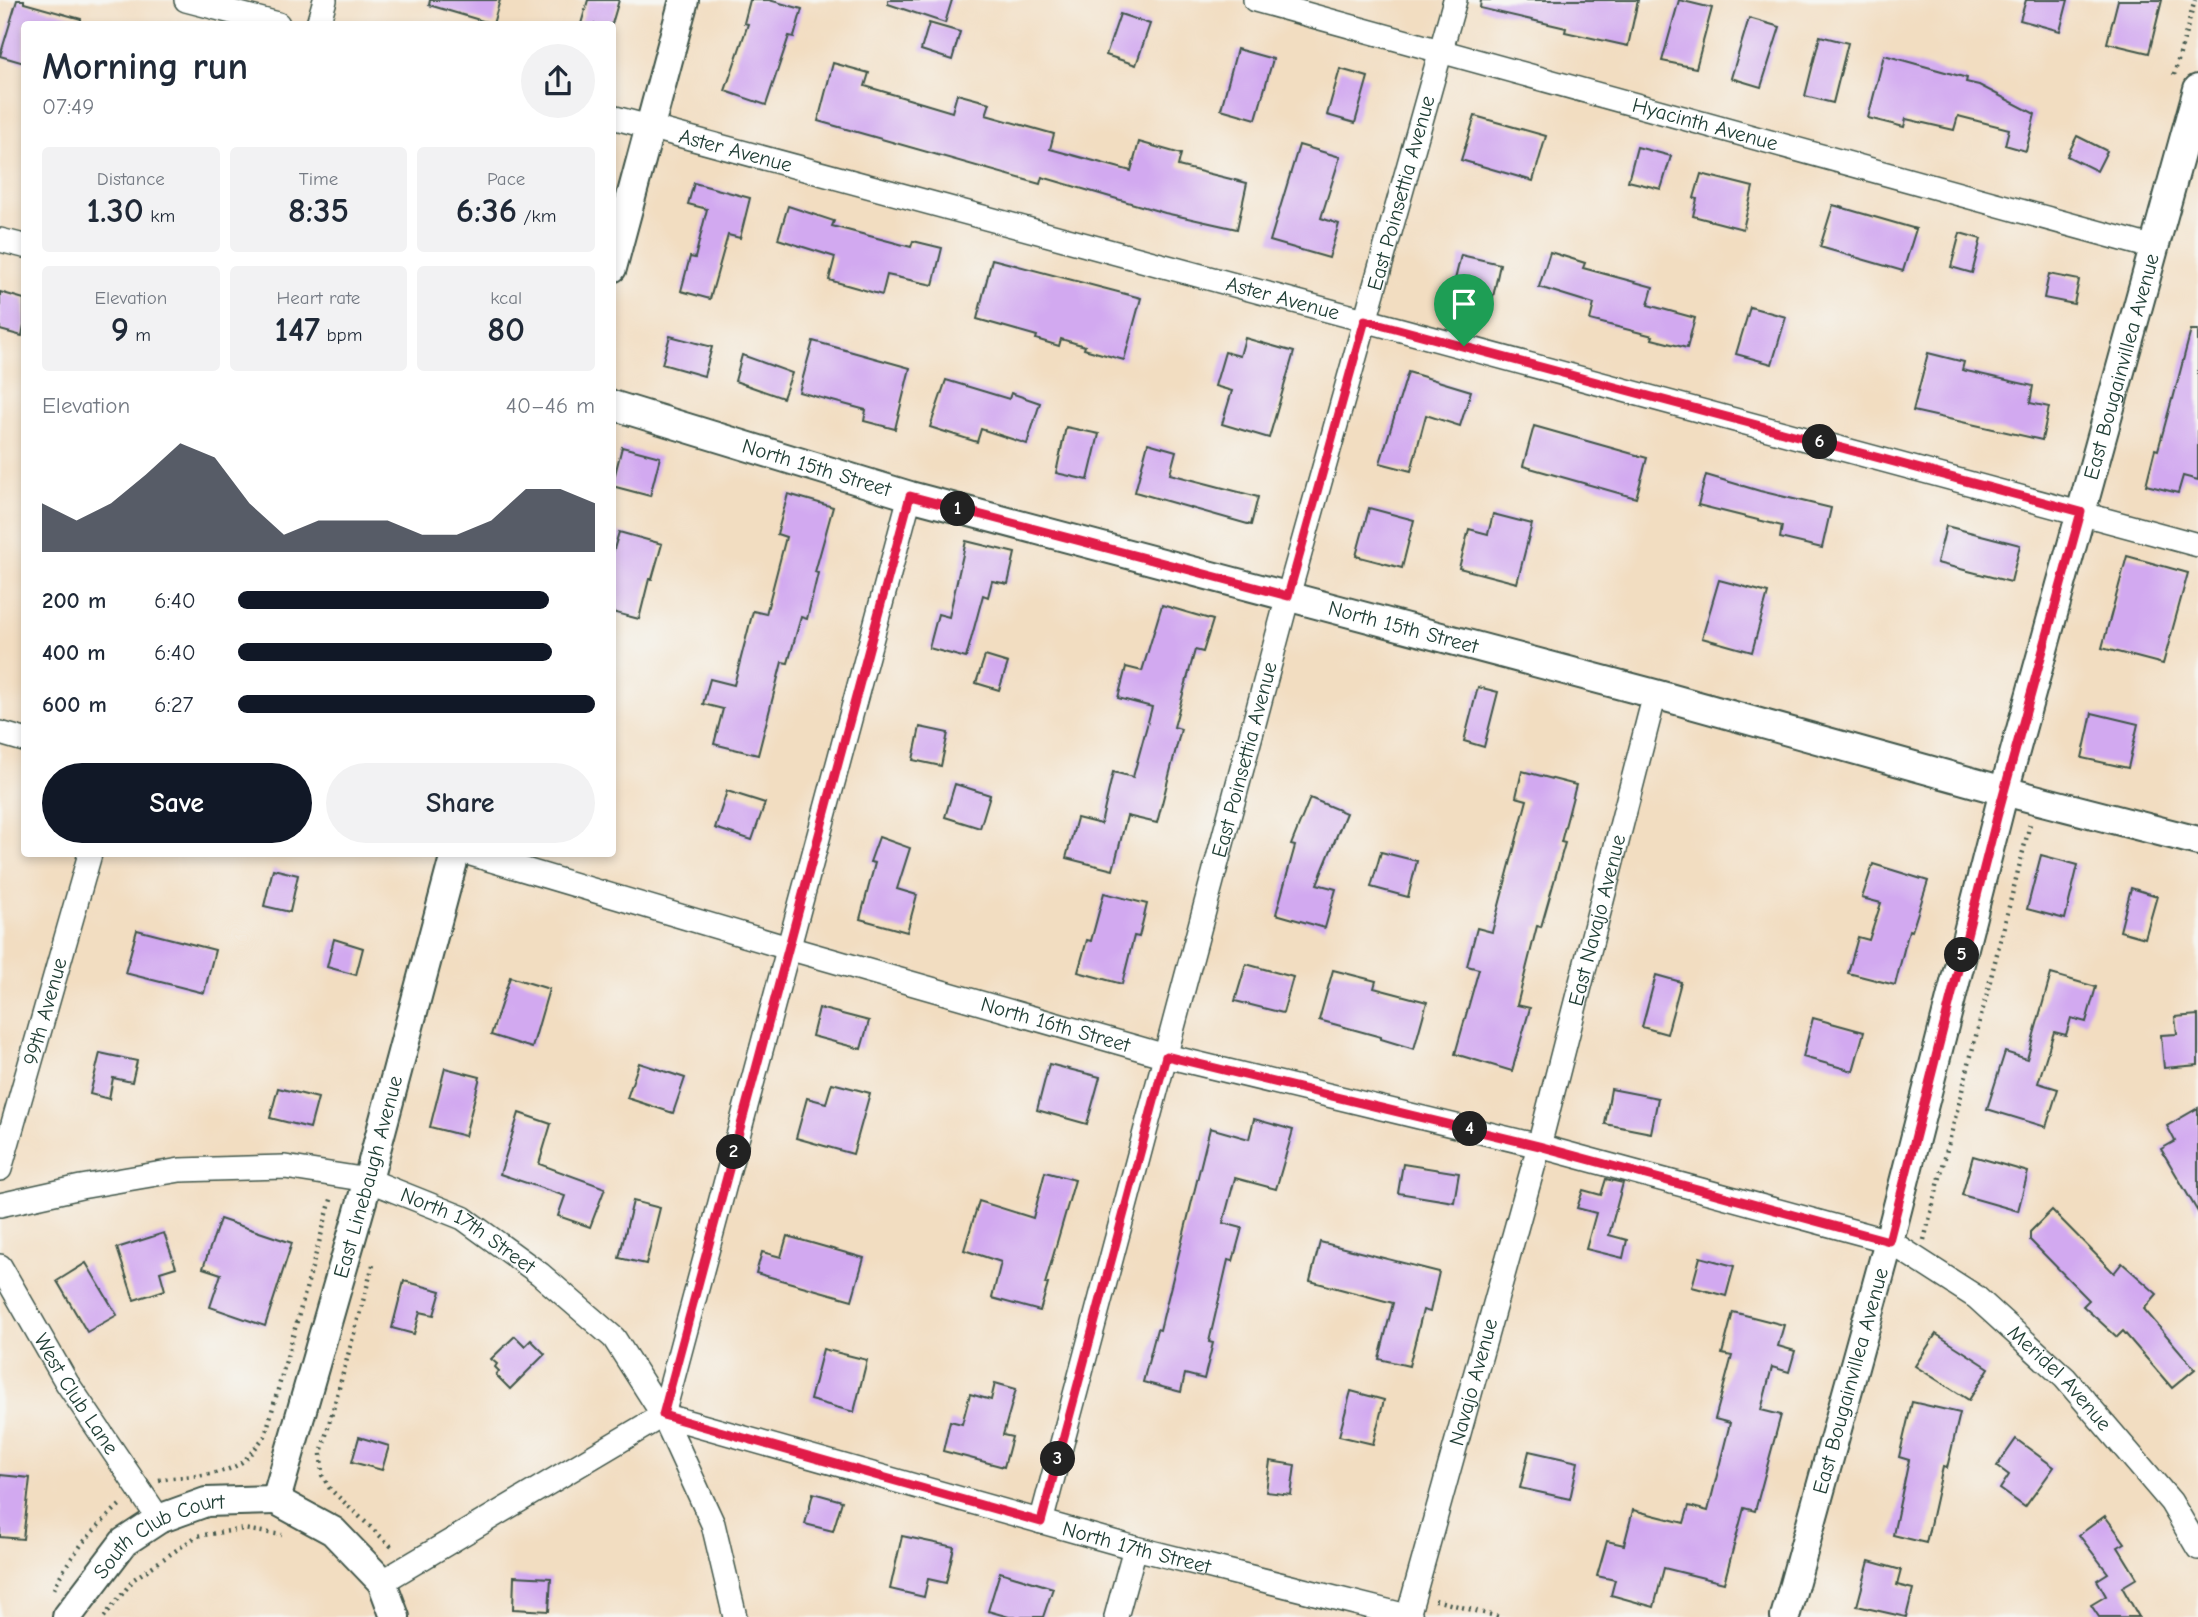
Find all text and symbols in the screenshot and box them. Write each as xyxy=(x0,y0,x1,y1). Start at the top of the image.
button: share xyxy=(521,44,595,118)
text: Morning run xyxy=(42,45,248,89)
text: 07:49 xyxy=(42,93,94,120)
street label: East Poinsettia Avenue xyxy=(1362,93,1440,293)
street label: Hyacinth Avenue xyxy=(1630,93,1781,156)
street label: Aster Avenue xyxy=(676,124,795,177)
text: Distance xyxy=(97,168,165,190)
text: Time xyxy=(299,168,338,190)
text: Pace xyxy=(487,168,525,190)
text: 1.30 xyxy=(87,190,144,231)
text: 8:35 xyxy=(288,190,349,231)
text: 6:36 xyxy=(456,190,517,231)
text: km xyxy=(144,205,175,227)
text: /km xyxy=(517,205,557,227)
street label: East Bougainvillea Avenue xyxy=(2079,251,2164,482)
street label: Aster Avenue xyxy=(1224,271,1342,325)
pin xyxy=(1434,274,1494,346)
icon: arrive xyxy=(1445,285,1483,323)
text: Elevation xyxy=(94,287,167,309)
text: Heart rate xyxy=(277,287,360,309)
text: kcal xyxy=(490,287,522,309)
text: 9 xyxy=(111,309,129,350)
text: 147 xyxy=(275,309,320,350)
text: 80 xyxy=(487,309,525,350)
text: m xyxy=(129,324,151,346)
text: bpm xyxy=(320,324,362,346)
text: Elevation xyxy=(42,392,130,419)
text: 40–46 m xyxy=(506,392,595,419)
pin: 6 xyxy=(1802,424,1838,460)
text: 6 xyxy=(1815,430,1824,452)
street label: North 15th Street xyxy=(739,434,895,502)
pin: 1 xyxy=(940,491,976,526)
text: 1 xyxy=(954,497,961,519)
text: 200 m xyxy=(42,587,106,614)
text: 6:40 xyxy=(154,587,196,614)
street label: North 15th Street xyxy=(1326,596,1482,659)
text: 400 m xyxy=(42,639,106,666)
text: 6:40 xyxy=(154,639,196,666)
street label: East Poinsettia Avenue xyxy=(1207,659,1282,860)
text: 600 m xyxy=(42,691,107,718)
text: 6:27 xyxy=(154,691,194,718)
button: Save xyxy=(42,763,312,843)
button: Share xyxy=(326,763,595,843)
street label: East Navajo Avenue xyxy=(1563,832,1630,1009)
pin: 5 xyxy=(1944,937,1980,972)
text: 5 xyxy=(1956,943,1967,965)
street label: 99th Avenue xyxy=(18,955,72,1068)
street label: North 16th Street xyxy=(978,992,1134,1057)
street label: East Linebaugh Avenue xyxy=(328,1073,407,1281)
pin: 4 xyxy=(1452,1112,1488,1146)
text: 4 xyxy=(1465,1117,1474,1139)
pin: 2 xyxy=(716,1134,752,1170)
text: 2 xyxy=(729,1140,738,1162)
street label: North 17th Street xyxy=(397,1182,541,1279)
street label: East Bougainvillea Avenue xyxy=(1808,1265,1893,1497)
street label: Navajo Avenue xyxy=(1444,1316,1502,1448)
street label: Meridel Avenue xyxy=(2003,1320,2117,1435)
street label: West Club Lane xyxy=(29,1329,124,1459)
pin: 3 xyxy=(1040,1442,1076,1476)
text: 3 xyxy=(1053,1447,1062,1469)
street label: South Club Court xyxy=(88,1489,226,1583)
street label: North 17th Street xyxy=(1060,1516,1214,1579)

